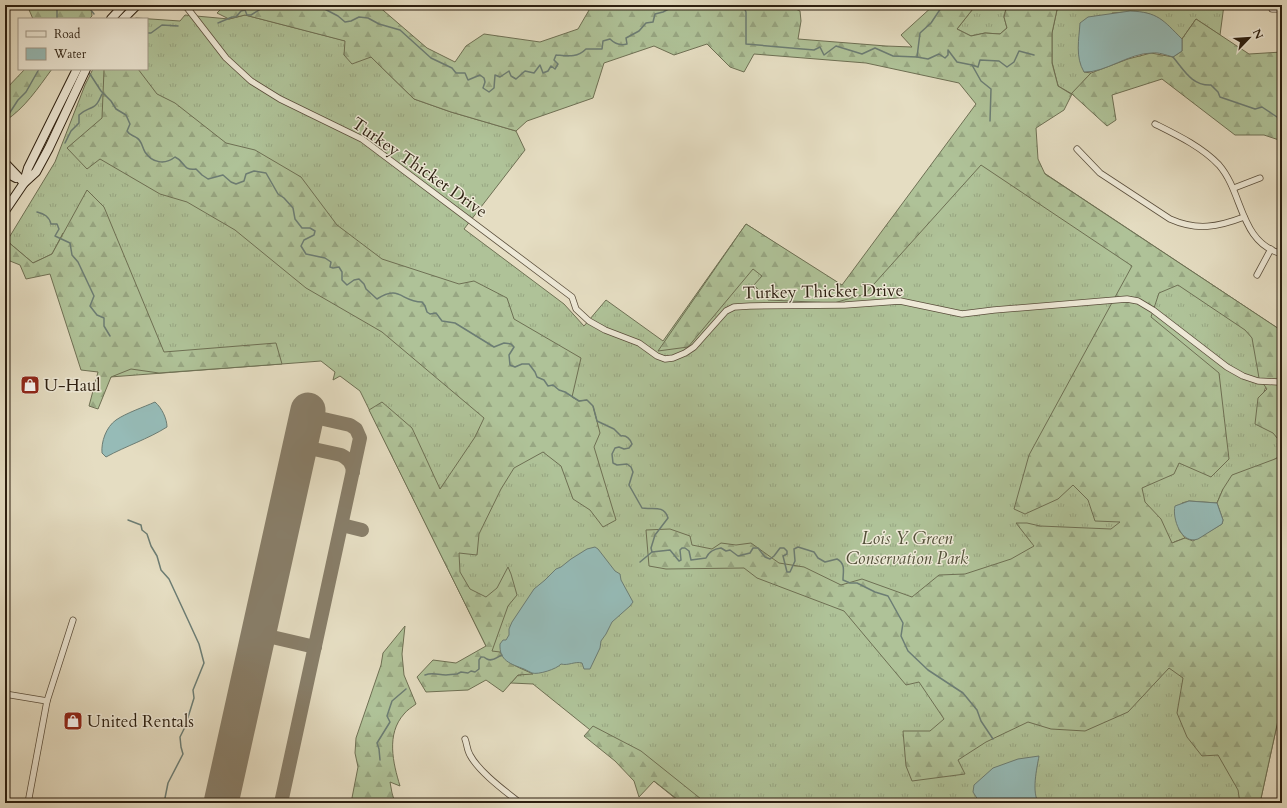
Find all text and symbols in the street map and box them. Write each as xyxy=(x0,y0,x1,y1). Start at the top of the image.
legend xyxy=(18,18,148,70)
north arrow xyxy=(1229,18,1269,58)
text: Road xyxy=(54,26,81,42)
text: N xyxy=(1249,26,1267,42)
text: Water xyxy=(53,46,87,62)
street label: Turkey Thicket Drive xyxy=(347,112,492,223)
street label: Turkey Thicket Drive xyxy=(743,279,903,304)
shop icon: U-Haul xyxy=(19,374,41,396)
place label: U-Haul xyxy=(44,374,101,397)
park label: Lois Y. Green Conservation Park xyxy=(846,527,969,570)
shop icon: United Rentals xyxy=(62,710,84,732)
place label: United Rentals xyxy=(87,710,194,733)

